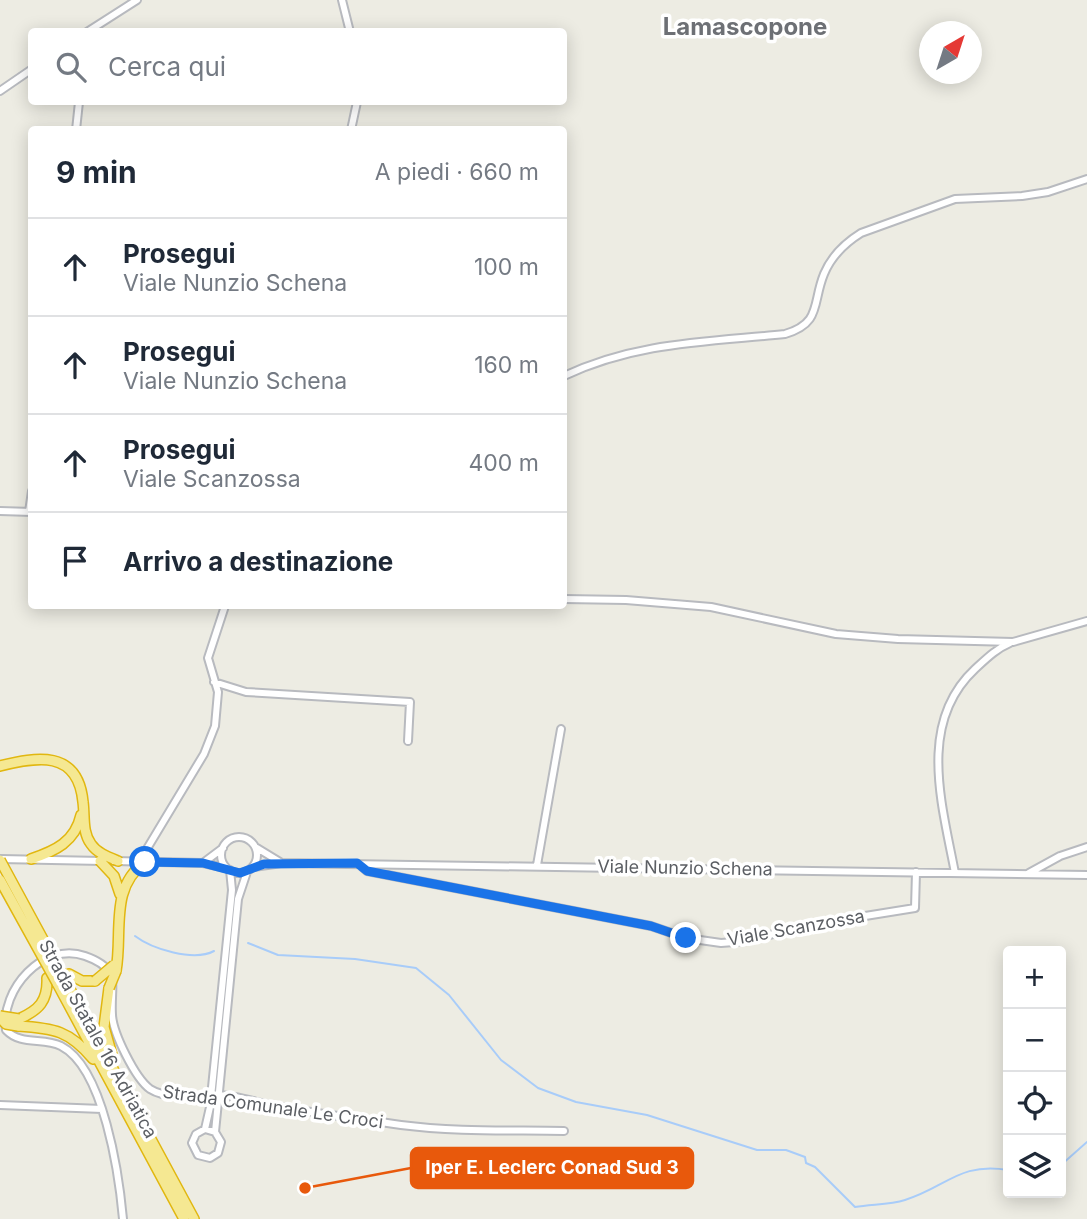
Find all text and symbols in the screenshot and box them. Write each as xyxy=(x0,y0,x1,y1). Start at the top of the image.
district label: Lamascopone xyxy=(663,12,827,41)
north arrow xyxy=(919,21,982,84)
search box xyxy=(28,28,567,105)
icon: search xyxy=(52,48,90,86)
text: Cerca qui xyxy=(108,51,226,82)
text: 9 min xyxy=(56,154,137,190)
text: A piedi · 660 m xyxy=(375,158,539,186)
text: Prosegui xyxy=(123,238,235,269)
icon: ahead xyxy=(56,248,94,286)
text: 100 m xyxy=(474,253,539,281)
text: Viale Nunzio Schena xyxy=(123,269,347,297)
text: Prosegui xyxy=(123,336,235,367)
icon: ahead xyxy=(56,346,94,384)
text: 160 m xyxy=(474,351,539,379)
text: Viale Nunzio Schena xyxy=(123,367,347,395)
text: Prosegui xyxy=(123,434,235,465)
icon: ahead xyxy=(56,444,94,482)
text: 400 m xyxy=(469,449,539,477)
text: Viale Scanzossa xyxy=(123,465,301,493)
icon: arrive xyxy=(56,542,94,580)
text: Arrivo a destinazione xyxy=(123,546,393,577)
route start xyxy=(129,846,160,877)
street label: Viale Nunzio Schena xyxy=(597,855,773,880)
street label: Viale Scanzossa xyxy=(726,905,866,950)
route end xyxy=(670,922,701,953)
street label: Strada Statale 16 Adriatica xyxy=(35,936,162,1142)
map controls xyxy=(1003,946,1066,1198)
button: + xyxy=(1003,946,1066,1009)
button: − xyxy=(1003,1009,1066,1072)
button: locate xyxy=(1003,1072,1066,1135)
street label: Strada Comunale Le Croci xyxy=(162,1081,385,1132)
button: layers xyxy=(1003,1135,1066,1198)
callout: Iper E. Leclerc Conad Sud 3 xyxy=(411,1148,693,1188)
text: Iper E. Leclerc Conad Sud 3 xyxy=(425,1156,679,1179)

